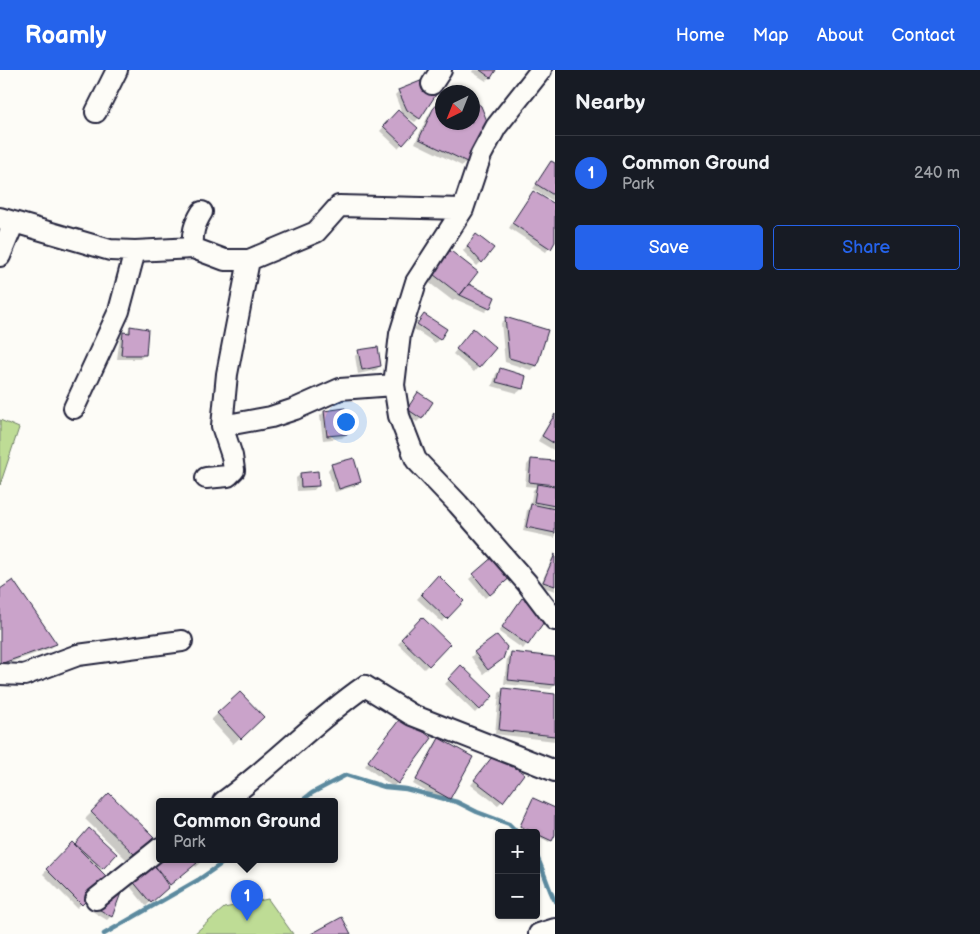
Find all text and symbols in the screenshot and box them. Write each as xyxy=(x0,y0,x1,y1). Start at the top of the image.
text: Roamly xyxy=(25,21,106,50)
text: Home xyxy=(676,25,725,46)
text: Map xyxy=(753,25,789,46)
text: About xyxy=(817,25,864,46)
text: Contact xyxy=(892,25,955,46)
north arrow xyxy=(435,85,480,130)
text: Nearby xyxy=(575,90,645,115)
text: Common Ground xyxy=(622,152,770,175)
text: 1 xyxy=(588,164,594,183)
text: 240 m xyxy=(914,164,960,183)
text: Park xyxy=(622,175,654,194)
button: Save xyxy=(575,225,763,270)
button: Share xyxy=(773,225,960,270)
your location xyxy=(333,409,359,435)
popup xyxy=(156,798,338,863)
text: Common Ground xyxy=(173,810,321,833)
map controls xyxy=(495,829,540,919)
button: + xyxy=(495,829,540,874)
text: Park xyxy=(173,833,205,852)
button: − xyxy=(495,874,540,919)
pin: 1 xyxy=(231,880,263,921)

